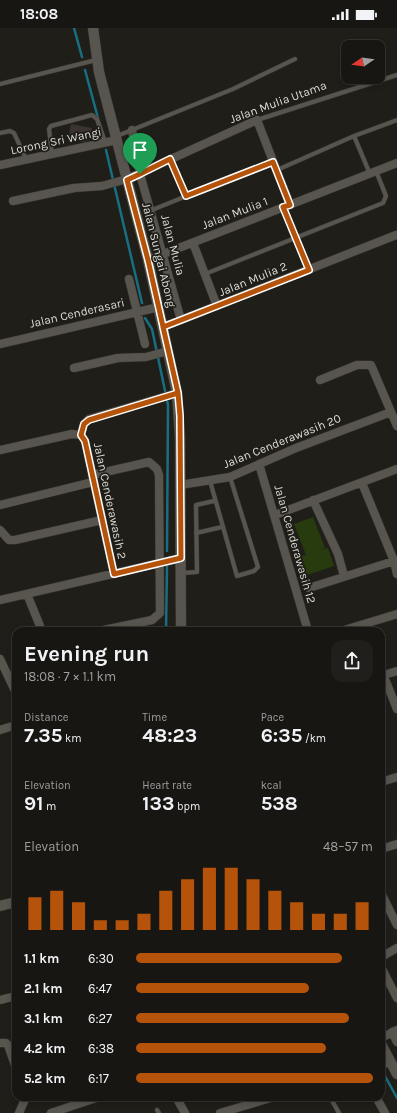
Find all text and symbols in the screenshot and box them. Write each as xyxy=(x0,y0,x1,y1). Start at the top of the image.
text: 18:08 xyxy=(20,5,58,23)
north arrow xyxy=(341,40,385,84)
map controls xyxy=(341,40,385,84)
street label: Jalan Mulia Utama xyxy=(228,78,328,126)
street label: Lorong Sri Wangi xyxy=(9,125,103,157)
pin xyxy=(123,133,157,174)
icon: arrive xyxy=(129,139,151,161)
street label: Jalan Mulia 1 xyxy=(200,194,270,232)
street label: Jalan Sungai Abong xyxy=(139,201,179,309)
street label: Jalan Mulia xyxy=(158,213,188,277)
street label: Jalan Mulia 2 xyxy=(217,259,289,299)
street label: Jalan Cenderasari xyxy=(28,295,126,331)
street label: Jalan Cenderawasih 20 xyxy=(221,411,343,471)
street label: Jalan Cenderawasih 2 xyxy=(91,441,129,561)
street label: Jalan Cenderawasih 12 xyxy=(271,483,319,605)
button: share xyxy=(331,640,373,682)
text: Evening run xyxy=(24,641,149,667)
text: 18:08 · 7 × 1.1 km xyxy=(24,669,116,684)
text: Distance xyxy=(24,711,68,724)
text: Time xyxy=(142,711,167,724)
text: Pace xyxy=(261,711,284,724)
text: 7.35 xyxy=(24,724,62,747)
text: 48:23 xyxy=(142,724,197,747)
text: 6:35 xyxy=(261,724,302,747)
text: km xyxy=(62,732,81,745)
text: /km xyxy=(302,732,326,745)
text: Elevation xyxy=(24,779,71,792)
text: Heart rate xyxy=(142,779,192,792)
text: kcal xyxy=(261,779,282,792)
text: 91 xyxy=(24,792,43,815)
text: 133 xyxy=(142,792,174,815)
text: 538 xyxy=(261,792,298,815)
text: m xyxy=(43,800,56,813)
text: bpm xyxy=(174,800,200,813)
text: Elevation xyxy=(24,839,79,854)
text: 48–57 m xyxy=(323,839,373,854)
text: 1.1 km xyxy=(24,951,59,966)
text: 6:30 xyxy=(88,951,114,966)
text: 2.1 km xyxy=(24,981,63,996)
text: 6:47 xyxy=(88,981,112,996)
text: 3.1 km xyxy=(24,1011,63,1026)
text: 6:27 xyxy=(88,1011,112,1026)
text: 4.2 km xyxy=(24,1041,66,1056)
text: 6:38 xyxy=(88,1041,114,1056)
text: 5.2 km xyxy=(24,1071,66,1086)
text: 6:17 xyxy=(88,1071,109,1086)

